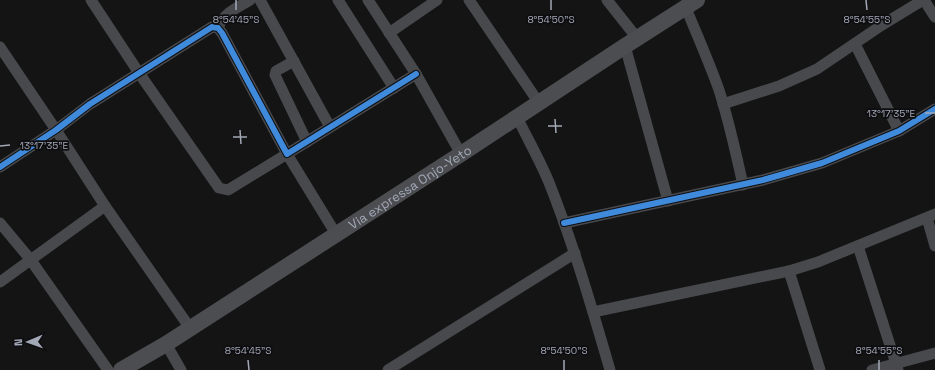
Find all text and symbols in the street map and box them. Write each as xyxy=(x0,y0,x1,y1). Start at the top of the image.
text: 8°54'45"S xyxy=(213,13,259,26)
text: 8°54'50"S xyxy=(527,13,575,26)
text: 8°54'55"S xyxy=(844,13,890,26)
text: 13°17'35"E xyxy=(867,107,915,120)
text: 13°17'35"E xyxy=(20,139,68,152)
street label: Via expressa Onjo-Yeto xyxy=(345,141,475,233)
north arrow xyxy=(8,322,48,362)
text: N xyxy=(11,338,25,346)
text: 8°54'45"S xyxy=(225,344,271,357)
text: 8°54'50"S xyxy=(540,344,588,357)
text: 8°54'55"S xyxy=(856,344,902,357)

